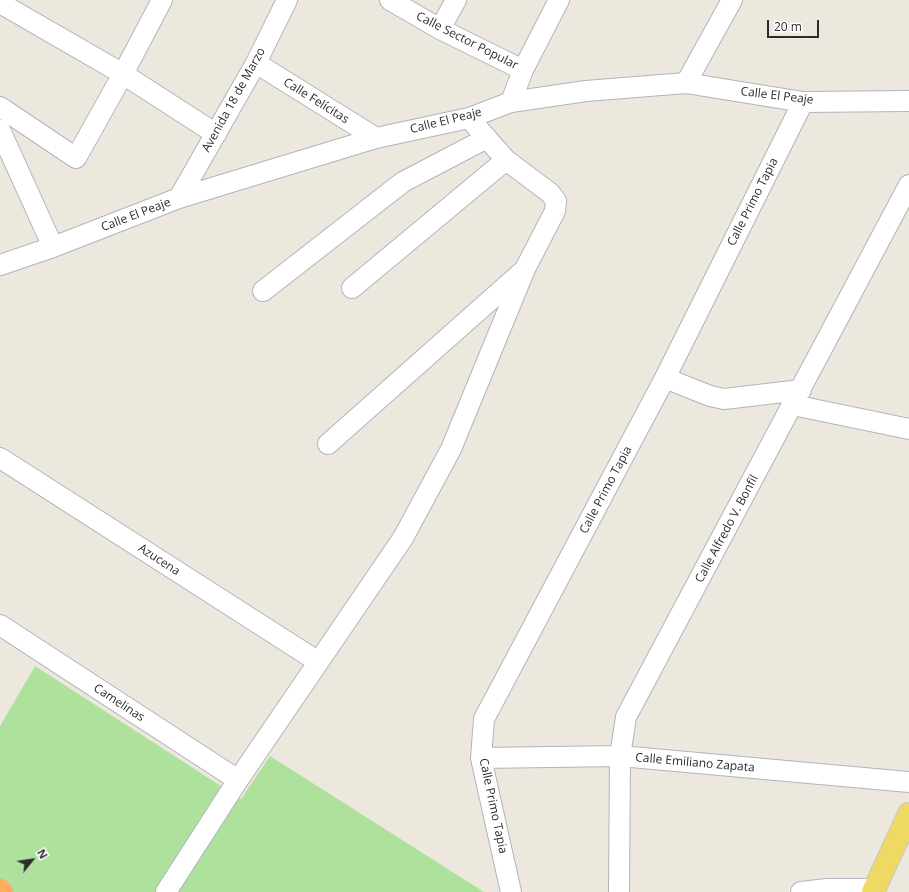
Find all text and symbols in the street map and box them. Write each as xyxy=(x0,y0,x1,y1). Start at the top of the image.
street label: Calle Sector Popular xyxy=(414,9,520,73)
scale bar xyxy=(769,12,821,38)
text: 20 m xyxy=(774,18,802,35)
street label: Avenida 18 de Marzo xyxy=(199,45,269,155)
street label: Calle Felícitas xyxy=(281,75,351,127)
street label: Calle El Peaje xyxy=(740,84,814,108)
street label: Calle El Peaje xyxy=(409,105,483,137)
street label: Calle Primo Tapia xyxy=(725,155,781,249)
street label: Calle El Peaje xyxy=(99,195,173,235)
street label: Calle Primo Tapia xyxy=(577,444,635,536)
street label: Calle Alfredo V. Bonfil xyxy=(692,473,762,585)
street label: Azucena xyxy=(135,541,183,579)
street label: Camelinas xyxy=(91,681,147,725)
street label: Calle Emiliano Zapata xyxy=(635,751,755,775)
street label: Calle Primo Tapia xyxy=(476,757,510,855)
north arrow xyxy=(12,840,52,880)
text: N xyxy=(34,846,52,861)

